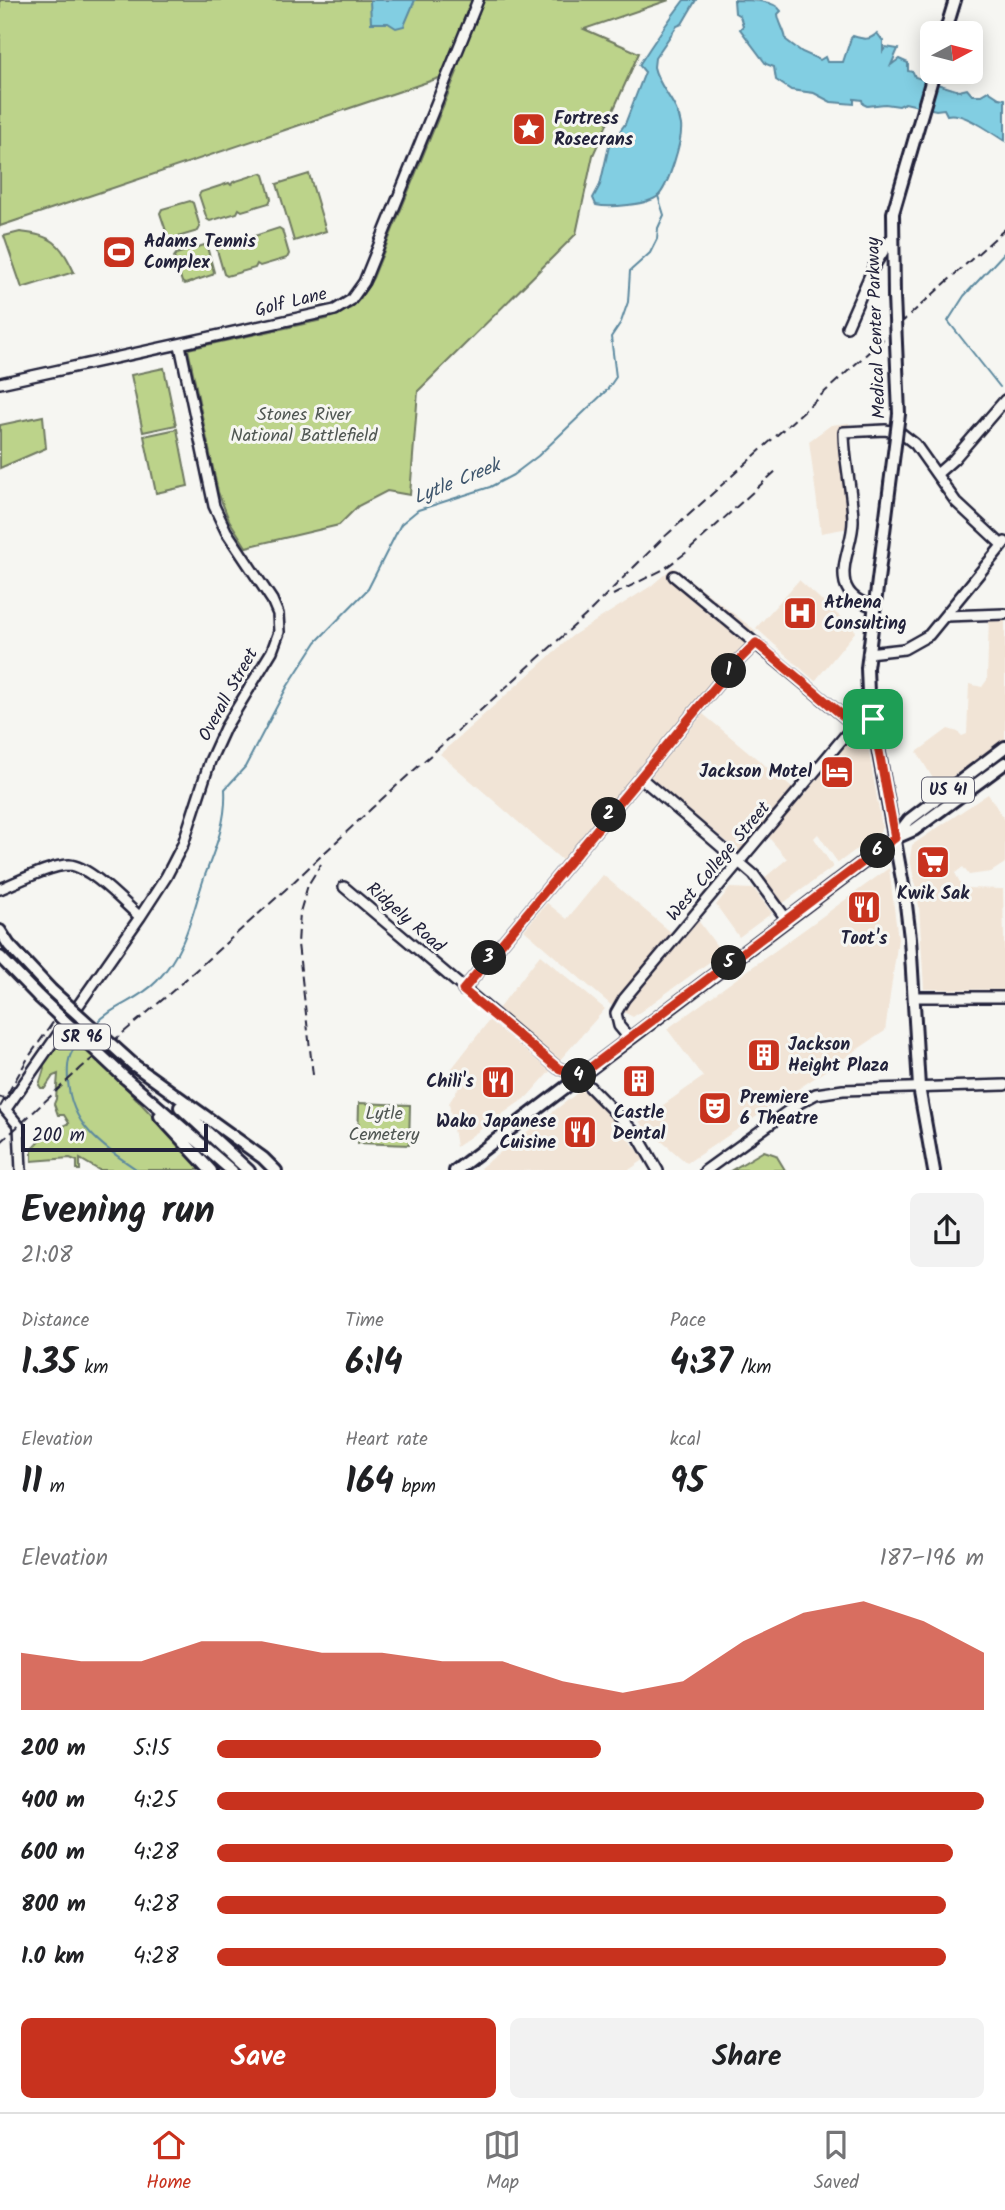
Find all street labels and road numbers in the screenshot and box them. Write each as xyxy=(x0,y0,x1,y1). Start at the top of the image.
street label: Medical Center Parkway xyxy=(859,236,895,419)
street label: Golf Lane xyxy=(252,280,330,326)
street label: Overall Street xyxy=(191,642,267,747)
road number: US 41 xyxy=(922,778,974,803)
street label: West College Street xyxy=(660,795,779,929)
street label: Ridgely Road xyxy=(359,875,452,961)
road number: SR 96 xyxy=(54,1024,110,1050)

